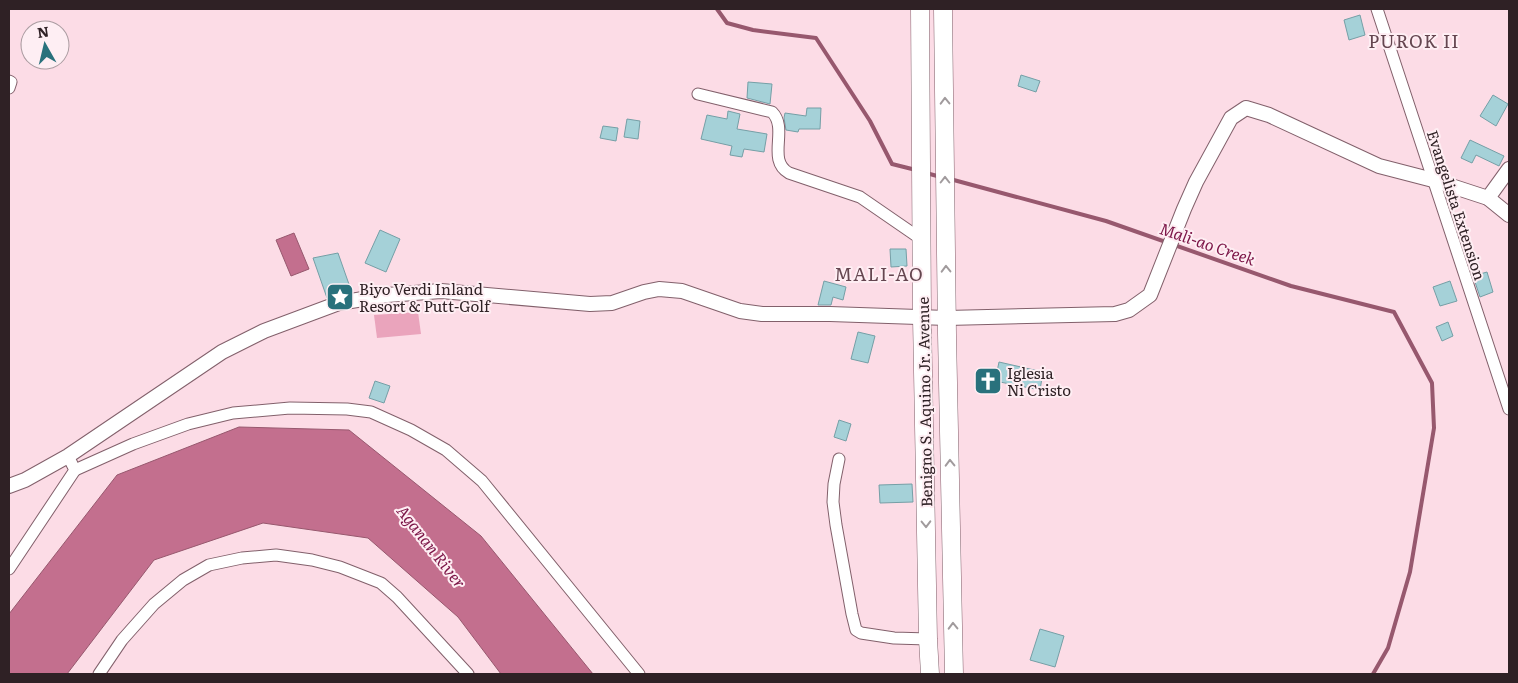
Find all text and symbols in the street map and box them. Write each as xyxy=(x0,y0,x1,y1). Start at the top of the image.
north arrow xyxy=(20,20,70,70)
text: N xyxy=(36,20,51,42)
district label: PUROK II xyxy=(1368,27,1460,54)
one-way arrow xyxy=(939,97,950,105)
street label: Evangelista Extension xyxy=(1422,127,1492,283)
one-way arrow xyxy=(940,176,950,184)
water label: Mali-ao Creek xyxy=(1157,215,1259,271)
district label: MALI-AO xyxy=(834,260,924,287)
one-way arrow xyxy=(941,265,951,272)
place label: Biyo Verdi Inland Resort & Putt-Golf xyxy=(359,277,491,317)
place icon: Biyo Verdi Inland Resort & Putt-Golf xyxy=(325,282,355,312)
street label: Benigno S. Aquino Jr. Avenue xyxy=(911,296,937,507)
place label: Iglesia Ni Cristo xyxy=(1007,361,1071,401)
church icon: Iglesia Ni Cristo xyxy=(973,366,1003,396)
one-way arrow xyxy=(944,459,955,467)
water label: Aganan River xyxy=(392,499,472,593)
one-way arrow xyxy=(921,520,931,528)
one-way arrow xyxy=(948,621,958,629)

